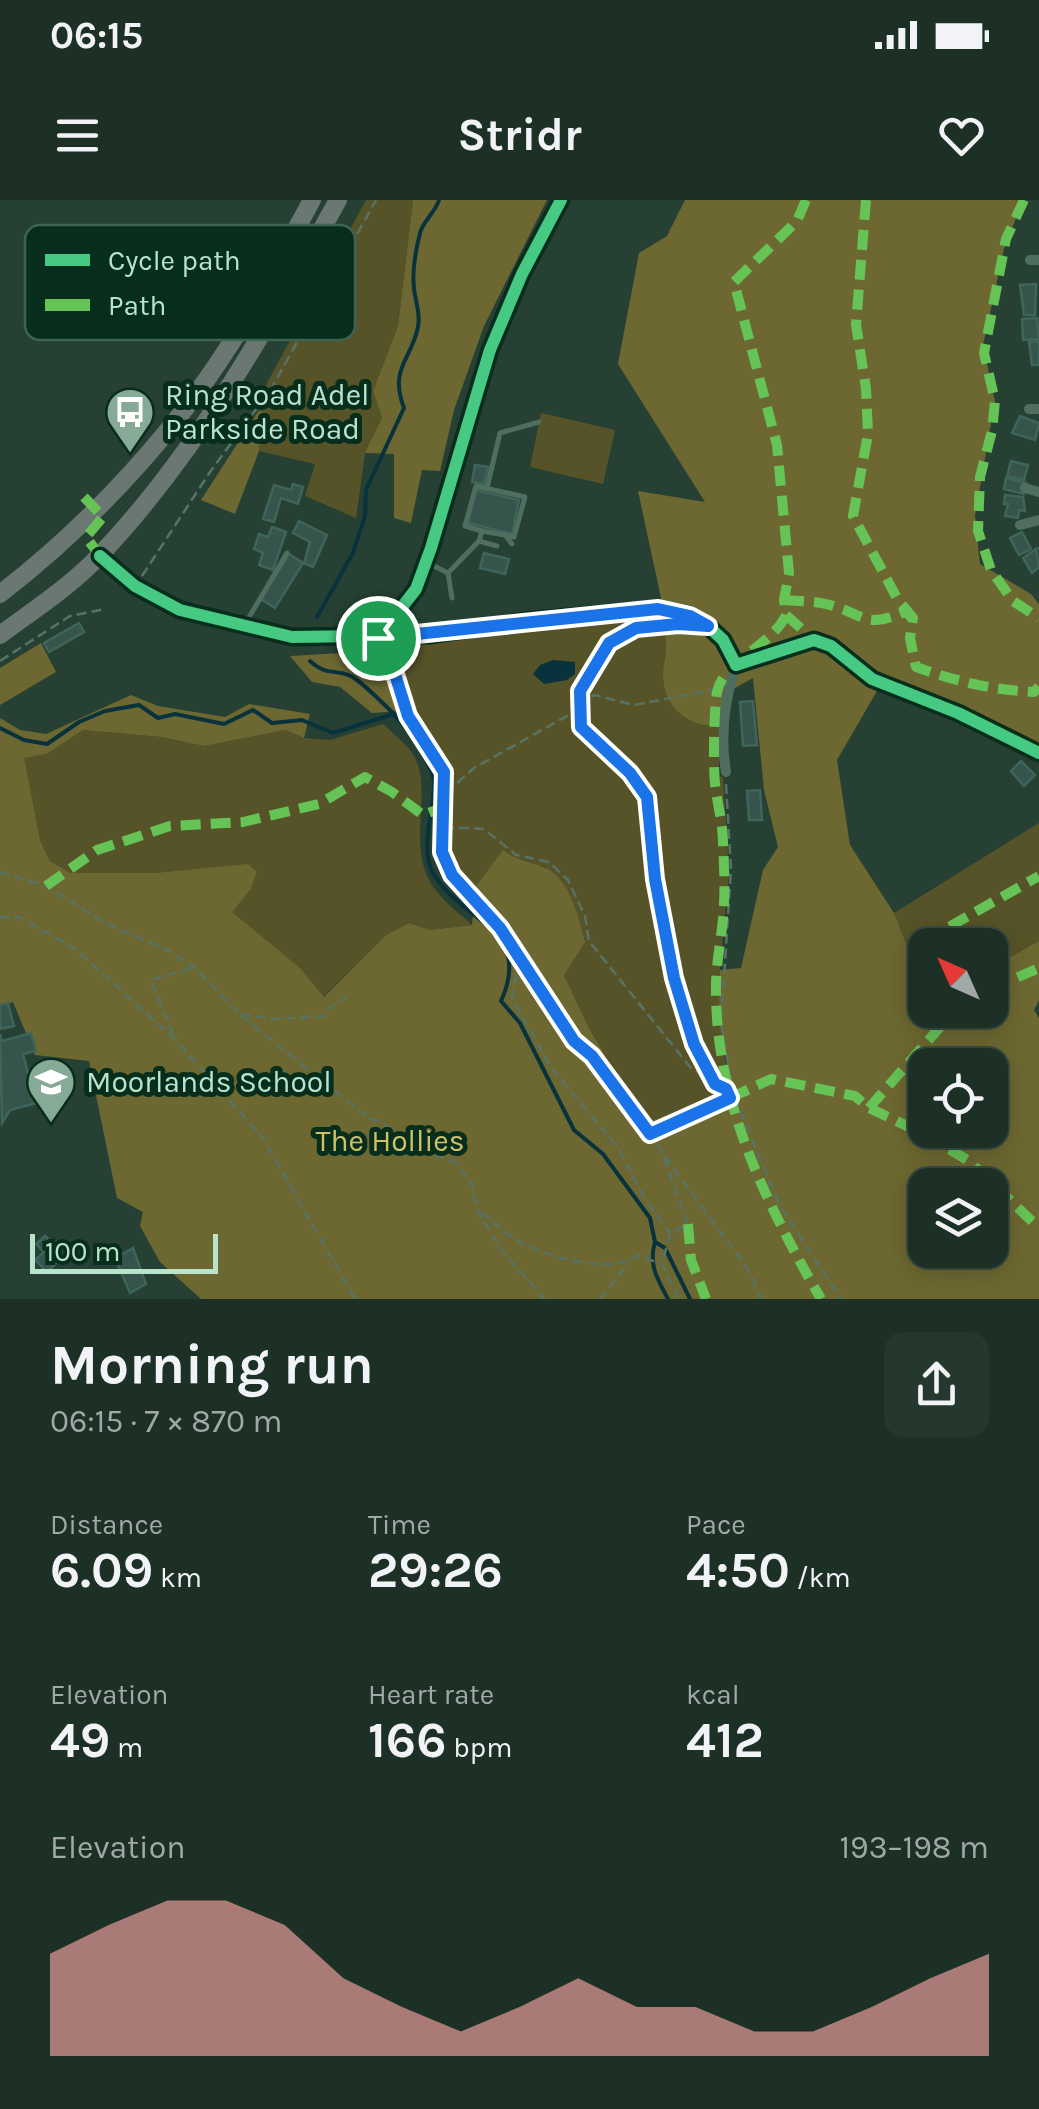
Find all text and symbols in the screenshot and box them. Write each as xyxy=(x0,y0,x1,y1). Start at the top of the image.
text: 06:15 xyxy=(50,13,143,58)
icon: menu xyxy=(50,108,105,163)
icon: heart xyxy=(934,108,989,163)
text: Stridr xyxy=(457,109,582,161)
legend xyxy=(25,225,355,340)
text: Cycle path xyxy=(108,244,241,277)
text: Path xyxy=(108,289,166,322)
place label: Ring Road Adel Parkside Road xyxy=(165,377,369,447)
bus stop icon: Ring Road Adel Parkside Road xyxy=(104,386,156,454)
pin xyxy=(336,596,421,681)
icon: arrive xyxy=(351,611,406,666)
north arrow xyxy=(908,928,1008,1028)
map controls xyxy=(908,928,1008,1268)
button: locate xyxy=(908,1048,1008,1148)
school or university icon: Moorlands School xyxy=(25,1056,77,1124)
place label: Moorlands School xyxy=(86,1064,332,1100)
park label: The Hollies xyxy=(315,1123,465,1159)
button: layers xyxy=(908,1168,1008,1268)
scale bar xyxy=(30,1229,218,1274)
text: 100 m xyxy=(45,1235,120,1268)
button: share xyxy=(884,1332,989,1437)
text: Morning run xyxy=(50,1333,374,1397)
text: 06:15 · 7 × 870 m xyxy=(50,1403,282,1440)
text: Distance xyxy=(50,1508,163,1541)
text: Time xyxy=(368,1508,431,1541)
text: Pace xyxy=(686,1508,746,1541)
text: 6.09 xyxy=(50,1541,153,1600)
text: 29:26 xyxy=(368,1541,503,1600)
text: 4:50 xyxy=(686,1541,790,1600)
text: km xyxy=(153,1561,202,1594)
text: /km xyxy=(790,1561,851,1594)
text: Elevation xyxy=(50,1678,169,1711)
text: Heart rate xyxy=(368,1678,494,1711)
text: kcal xyxy=(686,1678,739,1711)
text: 49 xyxy=(50,1711,110,1770)
text: 166 xyxy=(368,1711,447,1770)
text: 412 xyxy=(686,1711,764,1770)
text: m xyxy=(110,1731,143,1764)
text: bpm xyxy=(447,1731,512,1764)
text: Elevation xyxy=(50,1829,185,1866)
text: 193–198 m xyxy=(840,1829,989,1866)

